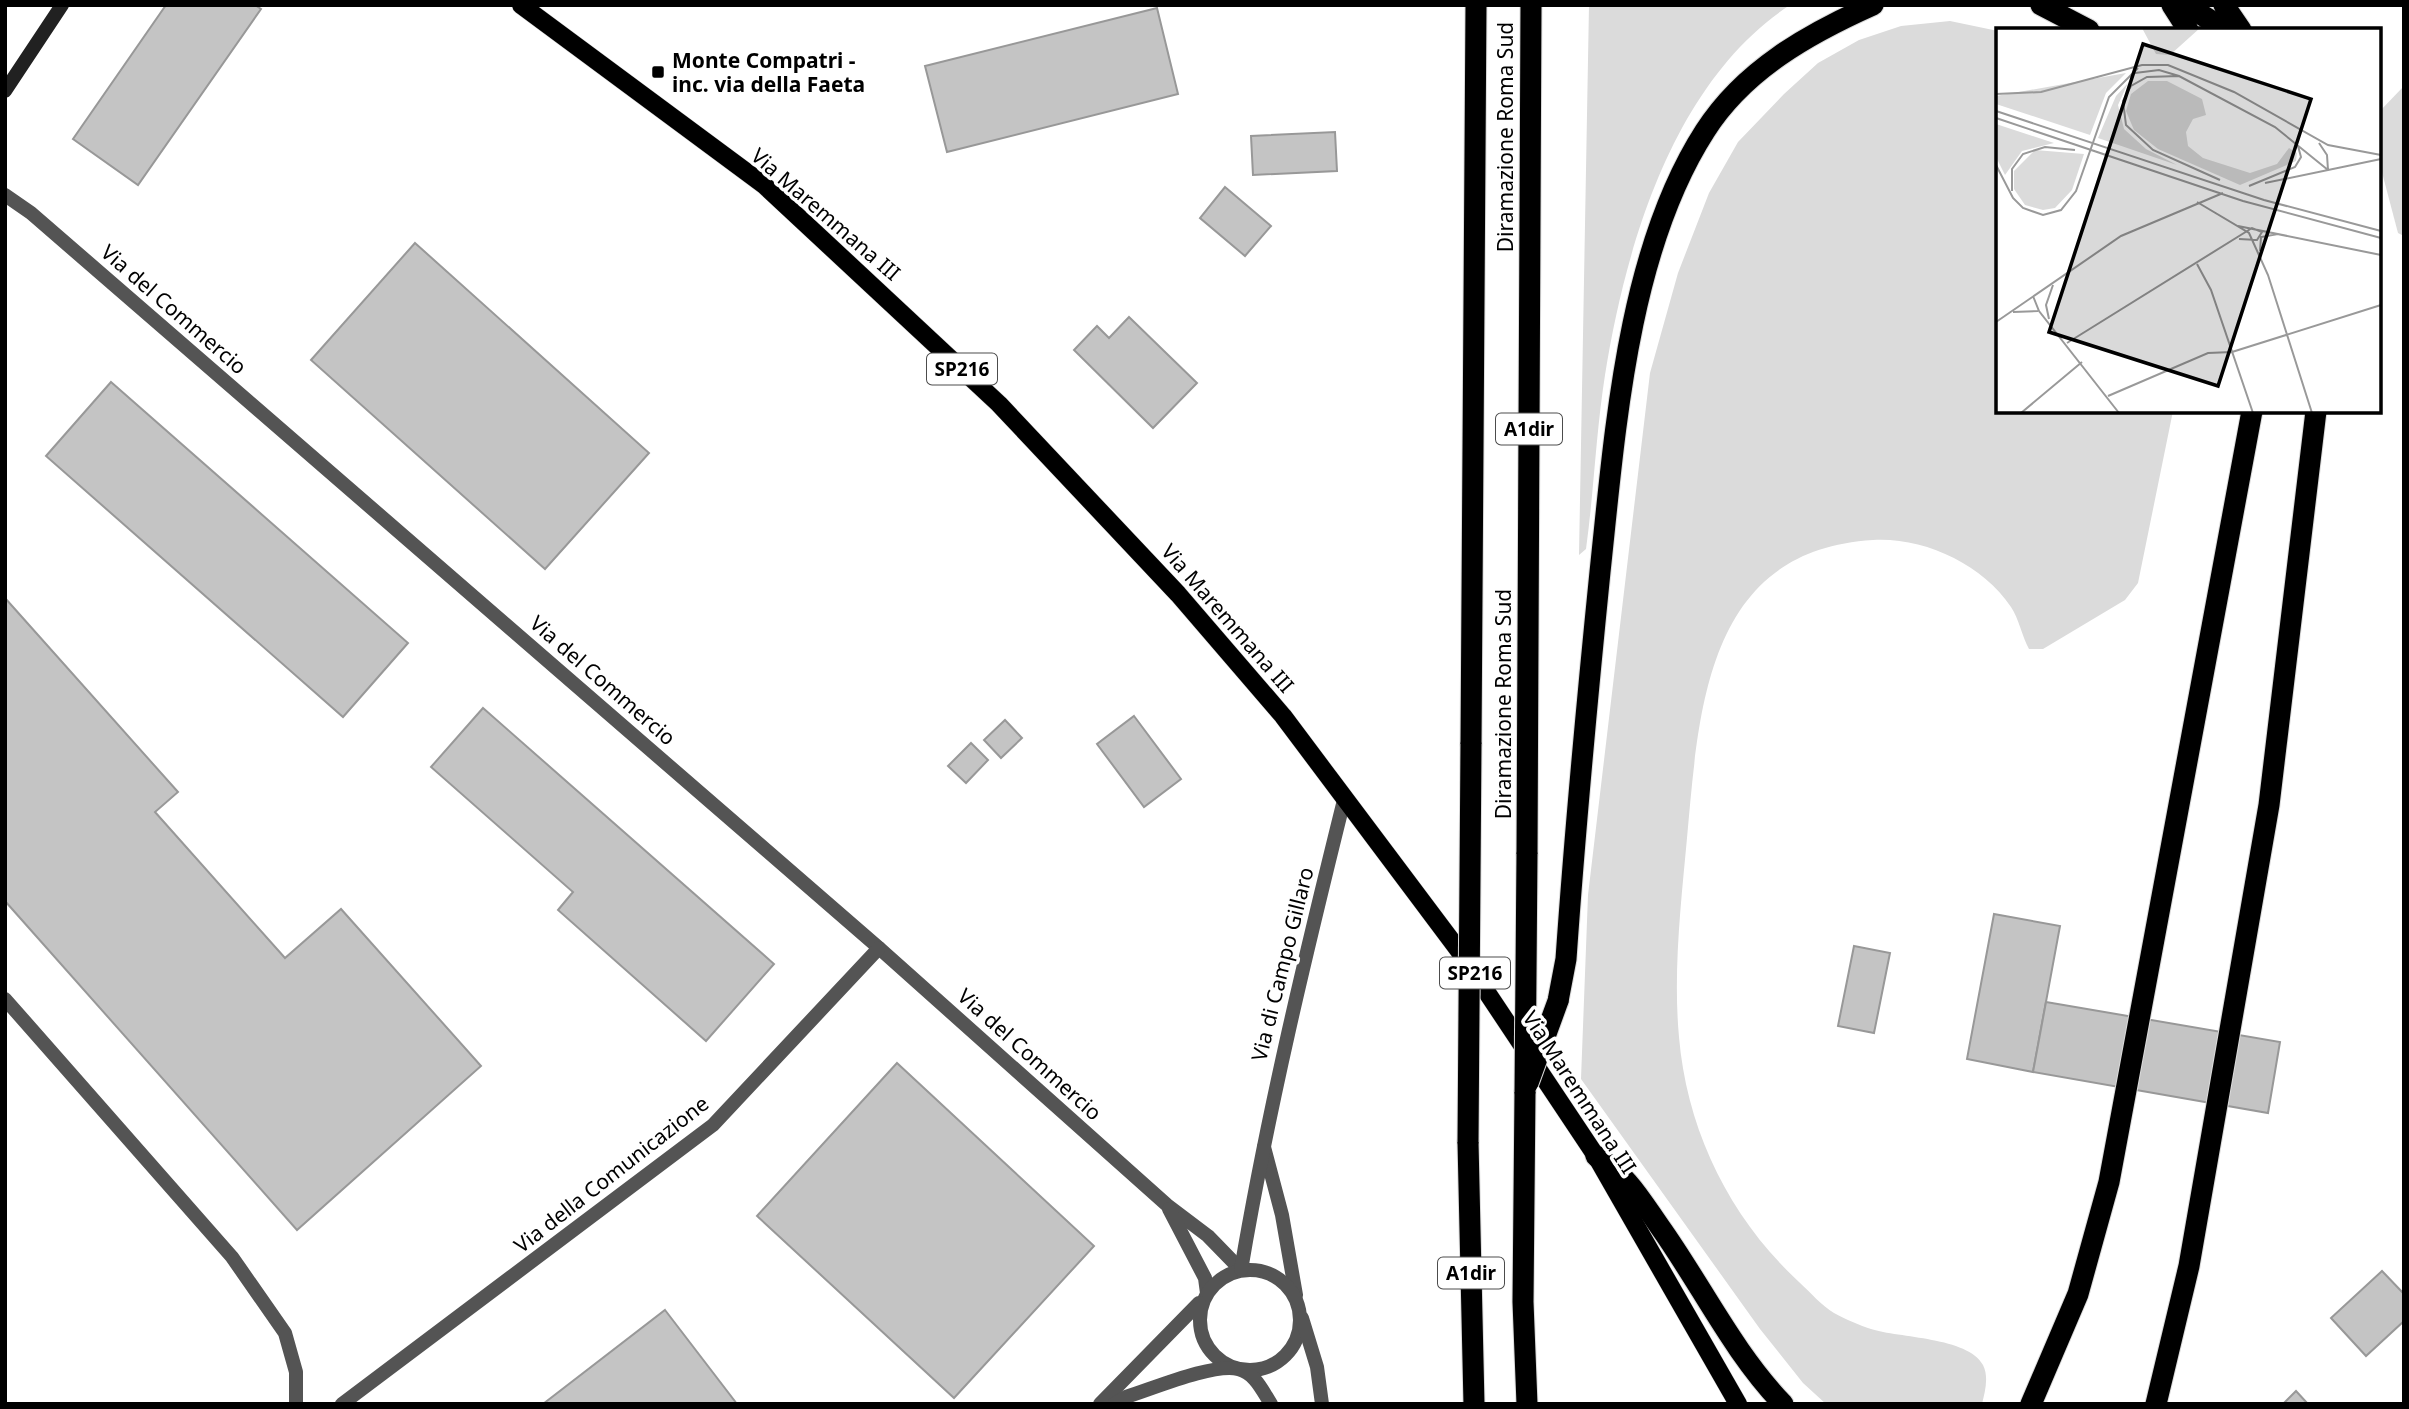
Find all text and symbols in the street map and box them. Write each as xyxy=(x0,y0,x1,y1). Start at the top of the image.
street label: Diramazione Roma Sud xyxy=(1491,22,1519,252)
inset map xyxy=(1996,28,2381,413)
place label: Monte Compatri - inc. via della Faeta xyxy=(672,46,865,98)
marker: Monte Compatri - inc. via della Faeta xyxy=(650,64,666,80)
street label: Via Maremmana III xyxy=(746,141,906,287)
street label: Via del Commercio xyxy=(95,238,253,380)
road number: SP216 xyxy=(927,354,997,384)
road number: A1dir xyxy=(1496,414,1562,444)
street label: Via Maremmana III xyxy=(1155,538,1301,698)
street label: Diramazione Roma Sud xyxy=(1489,589,1517,819)
street label: Via del Commercio xyxy=(524,609,682,751)
street label: Via di Campo Gillaro xyxy=(1244,864,1320,1064)
road number: SP216 xyxy=(1440,958,1510,988)
street label: Via del Commercio xyxy=(952,982,1108,1126)
street label: Via Maremmana III xyxy=(1517,1005,1643,1179)
street label: Via della Comunicazione xyxy=(508,1089,714,1259)
road number: A1dir xyxy=(1438,1258,1504,1288)

